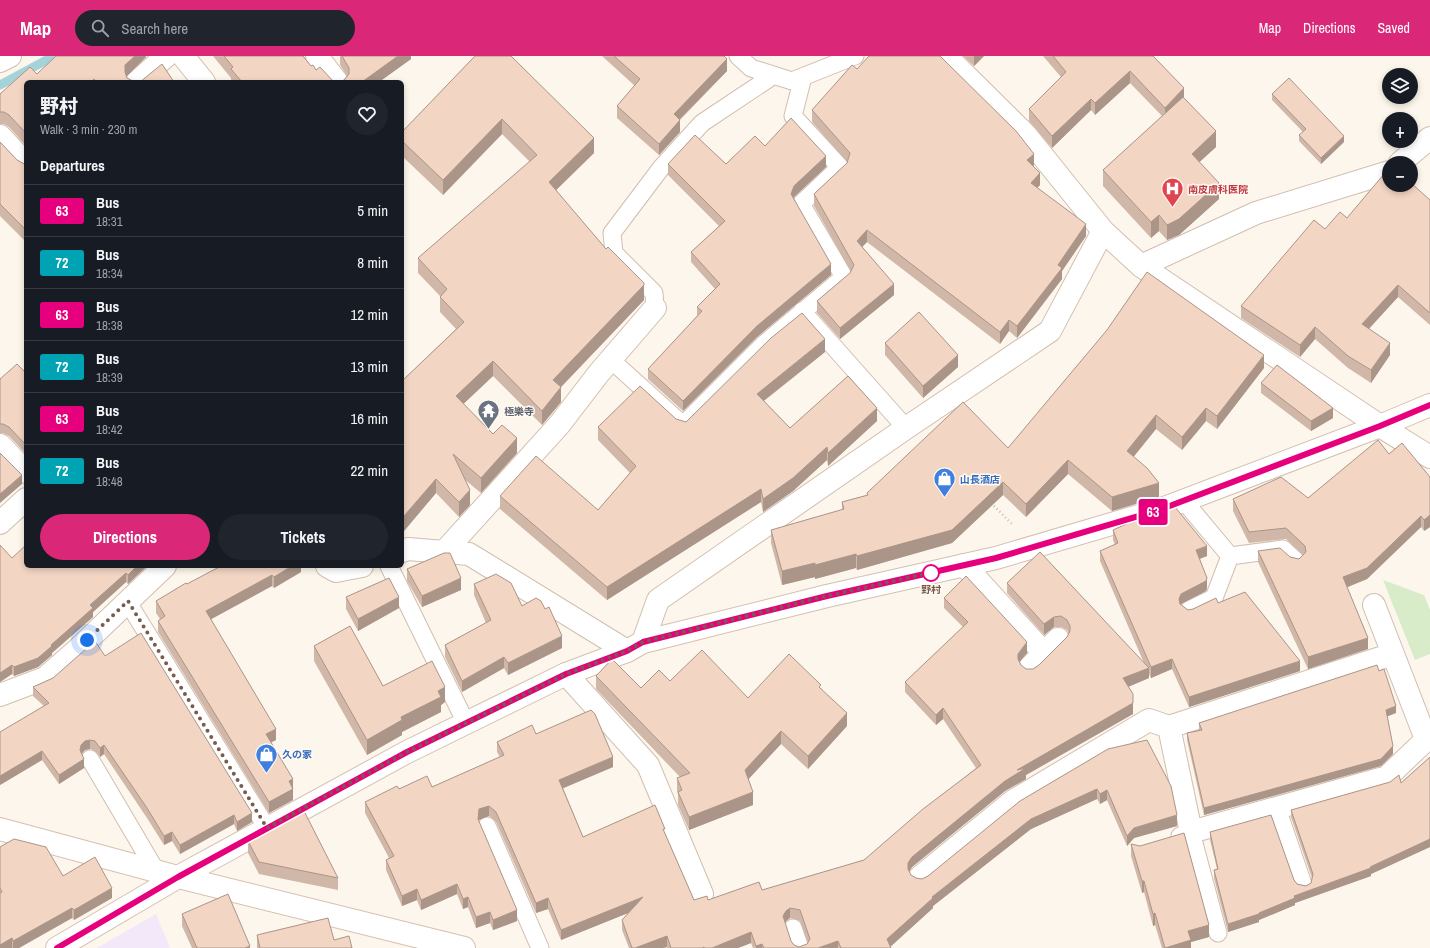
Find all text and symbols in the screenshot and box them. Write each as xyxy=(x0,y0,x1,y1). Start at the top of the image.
search box xyxy=(75,10,355,46)
text: Map xyxy=(20,15,51,41)
icon: search xyxy=(89,17,111,39)
text: Search here xyxy=(121,18,188,39)
text: Map xyxy=(1259,19,1281,37)
text: Directions xyxy=(1303,19,1355,37)
text: Saved xyxy=(1377,19,1410,37)
map controls xyxy=(1382,68,1418,192)
button: layers xyxy=(1382,68,1418,104)
text: 野村 xyxy=(40,93,78,119)
button: heart xyxy=(346,93,388,135)
button: + xyxy=(1382,112,1418,148)
text: Walk · 3 min · 230 m xyxy=(40,121,137,138)
text: Departures xyxy=(40,155,105,176)
button: − xyxy=(1382,156,1418,192)
hospital icon: 南皮膚科医院 xyxy=(1159,176,1185,209)
place label: 南皮膚科医院 xyxy=(1188,183,1248,196)
text: Bus xyxy=(96,192,119,213)
text: 5 min xyxy=(357,200,388,221)
text: 63 xyxy=(56,202,68,220)
text: 18:31 xyxy=(96,213,123,230)
text: Bus xyxy=(96,244,119,265)
text: 8 min xyxy=(357,252,388,273)
text: 72 xyxy=(56,254,68,272)
text: 18:34 xyxy=(96,265,123,282)
text: Bus xyxy=(96,296,119,317)
text: 12 min xyxy=(350,304,388,325)
text: 63 xyxy=(56,306,68,324)
text: 18:38 xyxy=(96,317,123,334)
text: Bus xyxy=(96,348,119,369)
text: 13 min xyxy=(350,356,388,377)
text: 72 xyxy=(56,358,68,376)
text: 18:39 xyxy=(96,369,123,386)
temple icon: 極樂寺 xyxy=(475,398,501,431)
text: Bus xyxy=(96,400,119,421)
place label: 極樂寺 xyxy=(504,405,534,418)
text: 16 min xyxy=(350,408,388,429)
text: 63 xyxy=(56,410,68,428)
text: 18:42 xyxy=(96,421,123,438)
text: Bus xyxy=(96,452,119,473)
text: 22 min xyxy=(350,460,388,481)
text: 72 xyxy=(56,462,68,480)
shop icon: 山長酒店 xyxy=(931,466,957,499)
text: 18:48 xyxy=(96,473,123,490)
place label: 山長酒店 xyxy=(960,473,1000,486)
line badge: 63 xyxy=(1135,499,1171,525)
text: 63 xyxy=(1147,503,1159,521)
button: Directions xyxy=(40,514,210,560)
button: Tickets xyxy=(218,514,388,560)
marker: 野村 xyxy=(922,564,940,582)
place label: 野村 xyxy=(921,583,941,596)
your location xyxy=(77,630,97,650)
shop icon: 久の家 xyxy=(254,741,280,774)
place label: 久の家 xyxy=(282,748,312,761)

